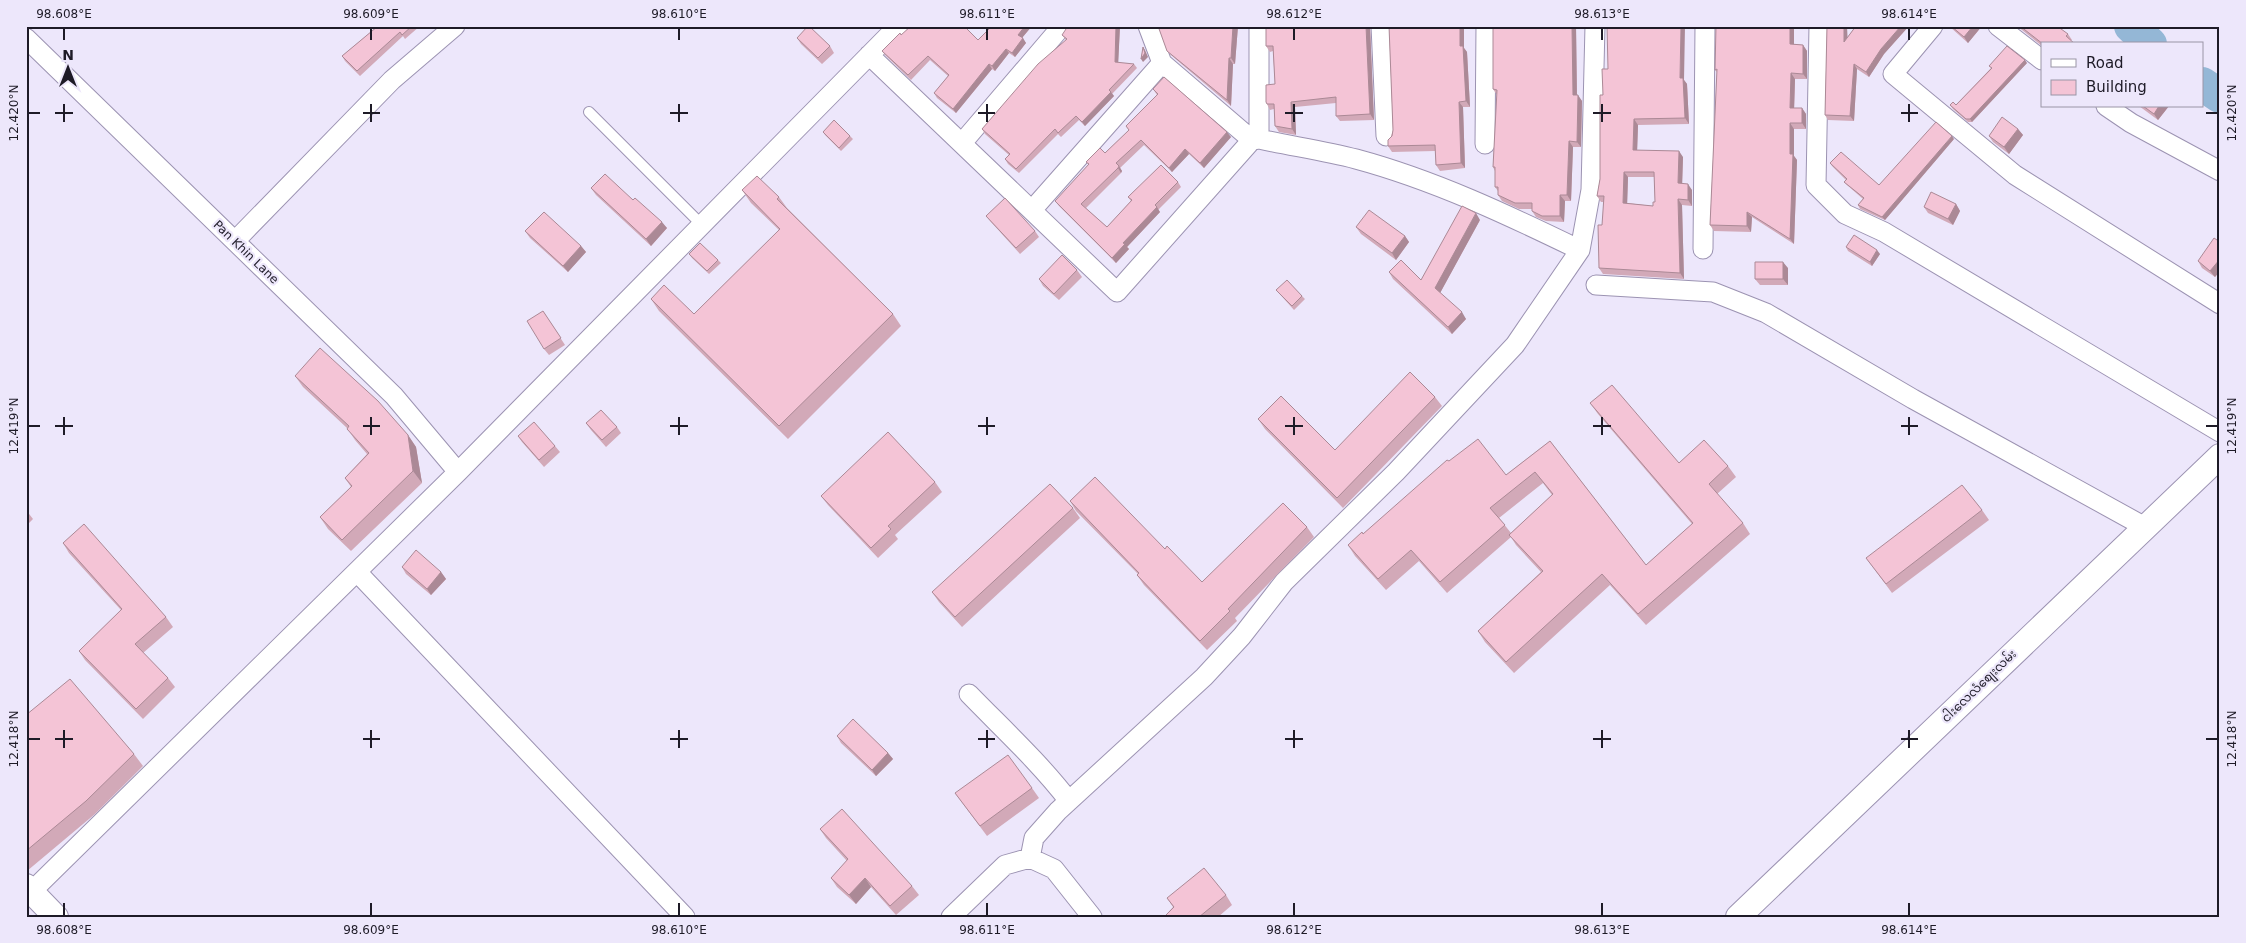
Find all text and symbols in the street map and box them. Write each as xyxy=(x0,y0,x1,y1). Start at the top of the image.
text: 98.608°E xyxy=(36,7,92,21)
text: 98.609°E xyxy=(343,7,399,21)
text: 98.610°E xyxy=(651,7,707,21)
text: 98.611°E xyxy=(959,7,1015,21)
text: 98.612°E xyxy=(1266,7,1322,21)
text: 98.613°E xyxy=(1574,7,1630,21)
text: 98.614°E xyxy=(1881,7,1937,21)
north arrow xyxy=(42,42,92,92)
legend xyxy=(2041,42,2204,108)
text: N xyxy=(62,47,74,63)
text: Road xyxy=(2086,54,2124,72)
text: Building xyxy=(2086,78,2147,96)
text: 12.420°N xyxy=(7,85,21,141)
text: 12.420°N xyxy=(2225,85,2239,141)
street label: Pan Khin Lane xyxy=(211,218,281,286)
text: 12.419°N xyxy=(7,398,21,454)
text: 12.419°N xyxy=(2225,398,2239,454)
street label: ငါးလေလံစျေးလမ်း xyxy=(1937,645,2021,727)
text: 12.418°N xyxy=(7,711,21,767)
text: 12.418°N xyxy=(2225,711,2239,767)
text: 98.608°E xyxy=(36,923,92,937)
text: 98.609°E xyxy=(343,923,399,937)
text: 98.610°E xyxy=(651,923,707,937)
text: 98.611°E xyxy=(959,923,1015,937)
text: 98.612°E xyxy=(1266,923,1322,937)
text: 98.613°E xyxy=(1574,923,1630,937)
text: 98.614°E xyxy=(1881,923,1937,937)

